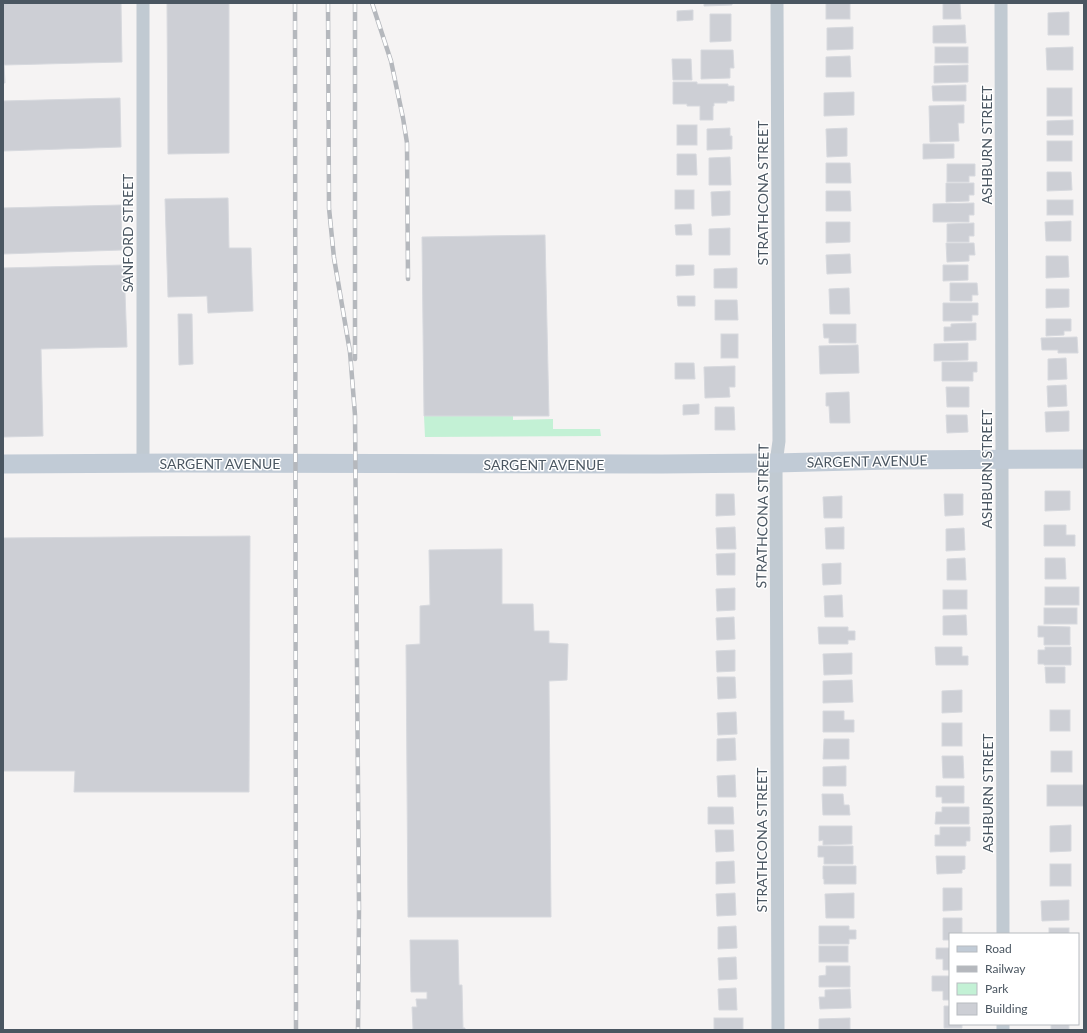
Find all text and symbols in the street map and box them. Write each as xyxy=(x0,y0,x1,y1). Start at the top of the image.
street label: ASHBURN STREET xyxy=(978,85,995,205)
street label: STRATHCONA STREET xyxy=(754,120,771,265)
street label: SANFORD STREET xyxy=(119,173,136,292)
street label: ASHBURN STREET xyxy=(978,409,995,529)
street label: STRATHCONA STREET xyxy=(752,443,772,589)
street label: SARGENT AVENUE xyxy=(806,451,928,471)
street label: SARGENT AVENUE xyxy=(160,455,280,472)
street label: SARGENT AVENUE xyxy=(484,456,604,473)
street label: ASHBURN STREET xyxy=(979,733,996,853)
street label: STRATHCONA STREET xyxy=(753,767,770,912)
legend xyxy=(949,933,1079,1025)
text: Road xyxy=(985,941,1012,956)
text: Railway xyxy=(985,961,1026,976)
text: Park xyxy=(985,981,1009,996)
text: Building xyxy=(985,1001,1028,1016)

